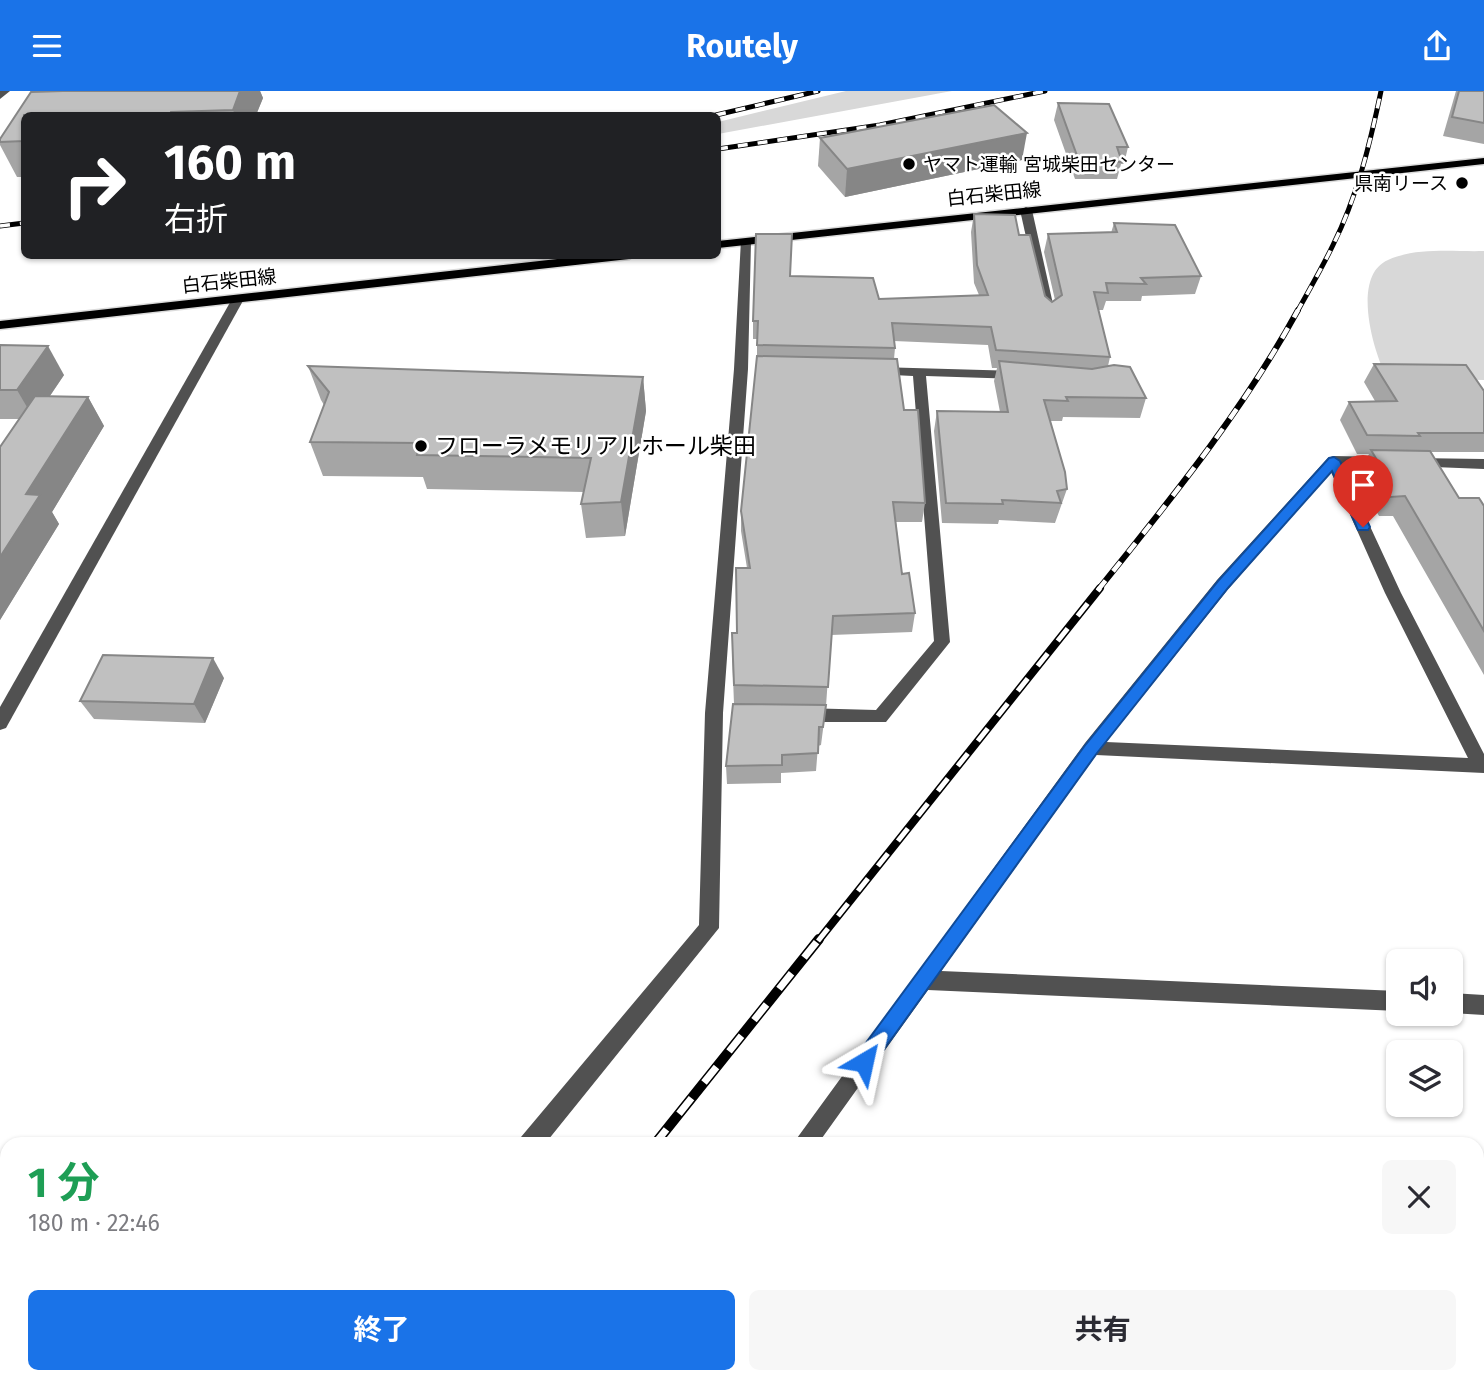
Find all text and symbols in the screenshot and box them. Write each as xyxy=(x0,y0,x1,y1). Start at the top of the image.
icon: menu xyxy=(28,27,66,65)
text: Routely xyxy=(686,27,798,65)
icon: share xyxy=(1418,27,1456,65)
text: 160 m xyxy=(164,133,296,192)
icon: right xyxy=(49,140,140,231)
place label: ヤマト運輸 宮城柴田センター xyxy=(923,153,1175,176)
marker: ヤマト運輸 宮城柴田センター xyxy=(901,156,917,172)
place label: 県南リース xyxy=(1354,172,1448,195)
marker: 県南リース xyxy=(1454,175,1470,191)
street label: 白石柴田線 xyxy=(946,178,1042,210)
text: 右折 xyxy=(164,200,228,238)
street label: 白石柴田線 xyxy=(181,265,277,297)
place label: フローラメモリアルホール柴田 xyxy=(435,432,756,460)
marker: フローラメモリアルホール柴田 xyxy=(413,438,429,454)
pin xyxy=(1333,455,1393,527)
icon: arrive xyxy=(1344,466,1382,504)
map controls xyxy=(1386,949,1463,1117)
button: sound xyxy=(1386,949,1463,1026)
position arrow xyxy=(827,1025,901,1099)
button: layers xyxy=(1386,1040,1463,1117)
text: 1 分 xyxy=(28,1158,99,1208)
button: close xyxy=(1382,1160,1456,1234)
text: 180 m · 22:46 xyxy=(28,1209,160,1237)
button: 終了 xyxy=(28,1290,735,1370)
button: 共有 xyxy=(749,1290,1456,1370)

